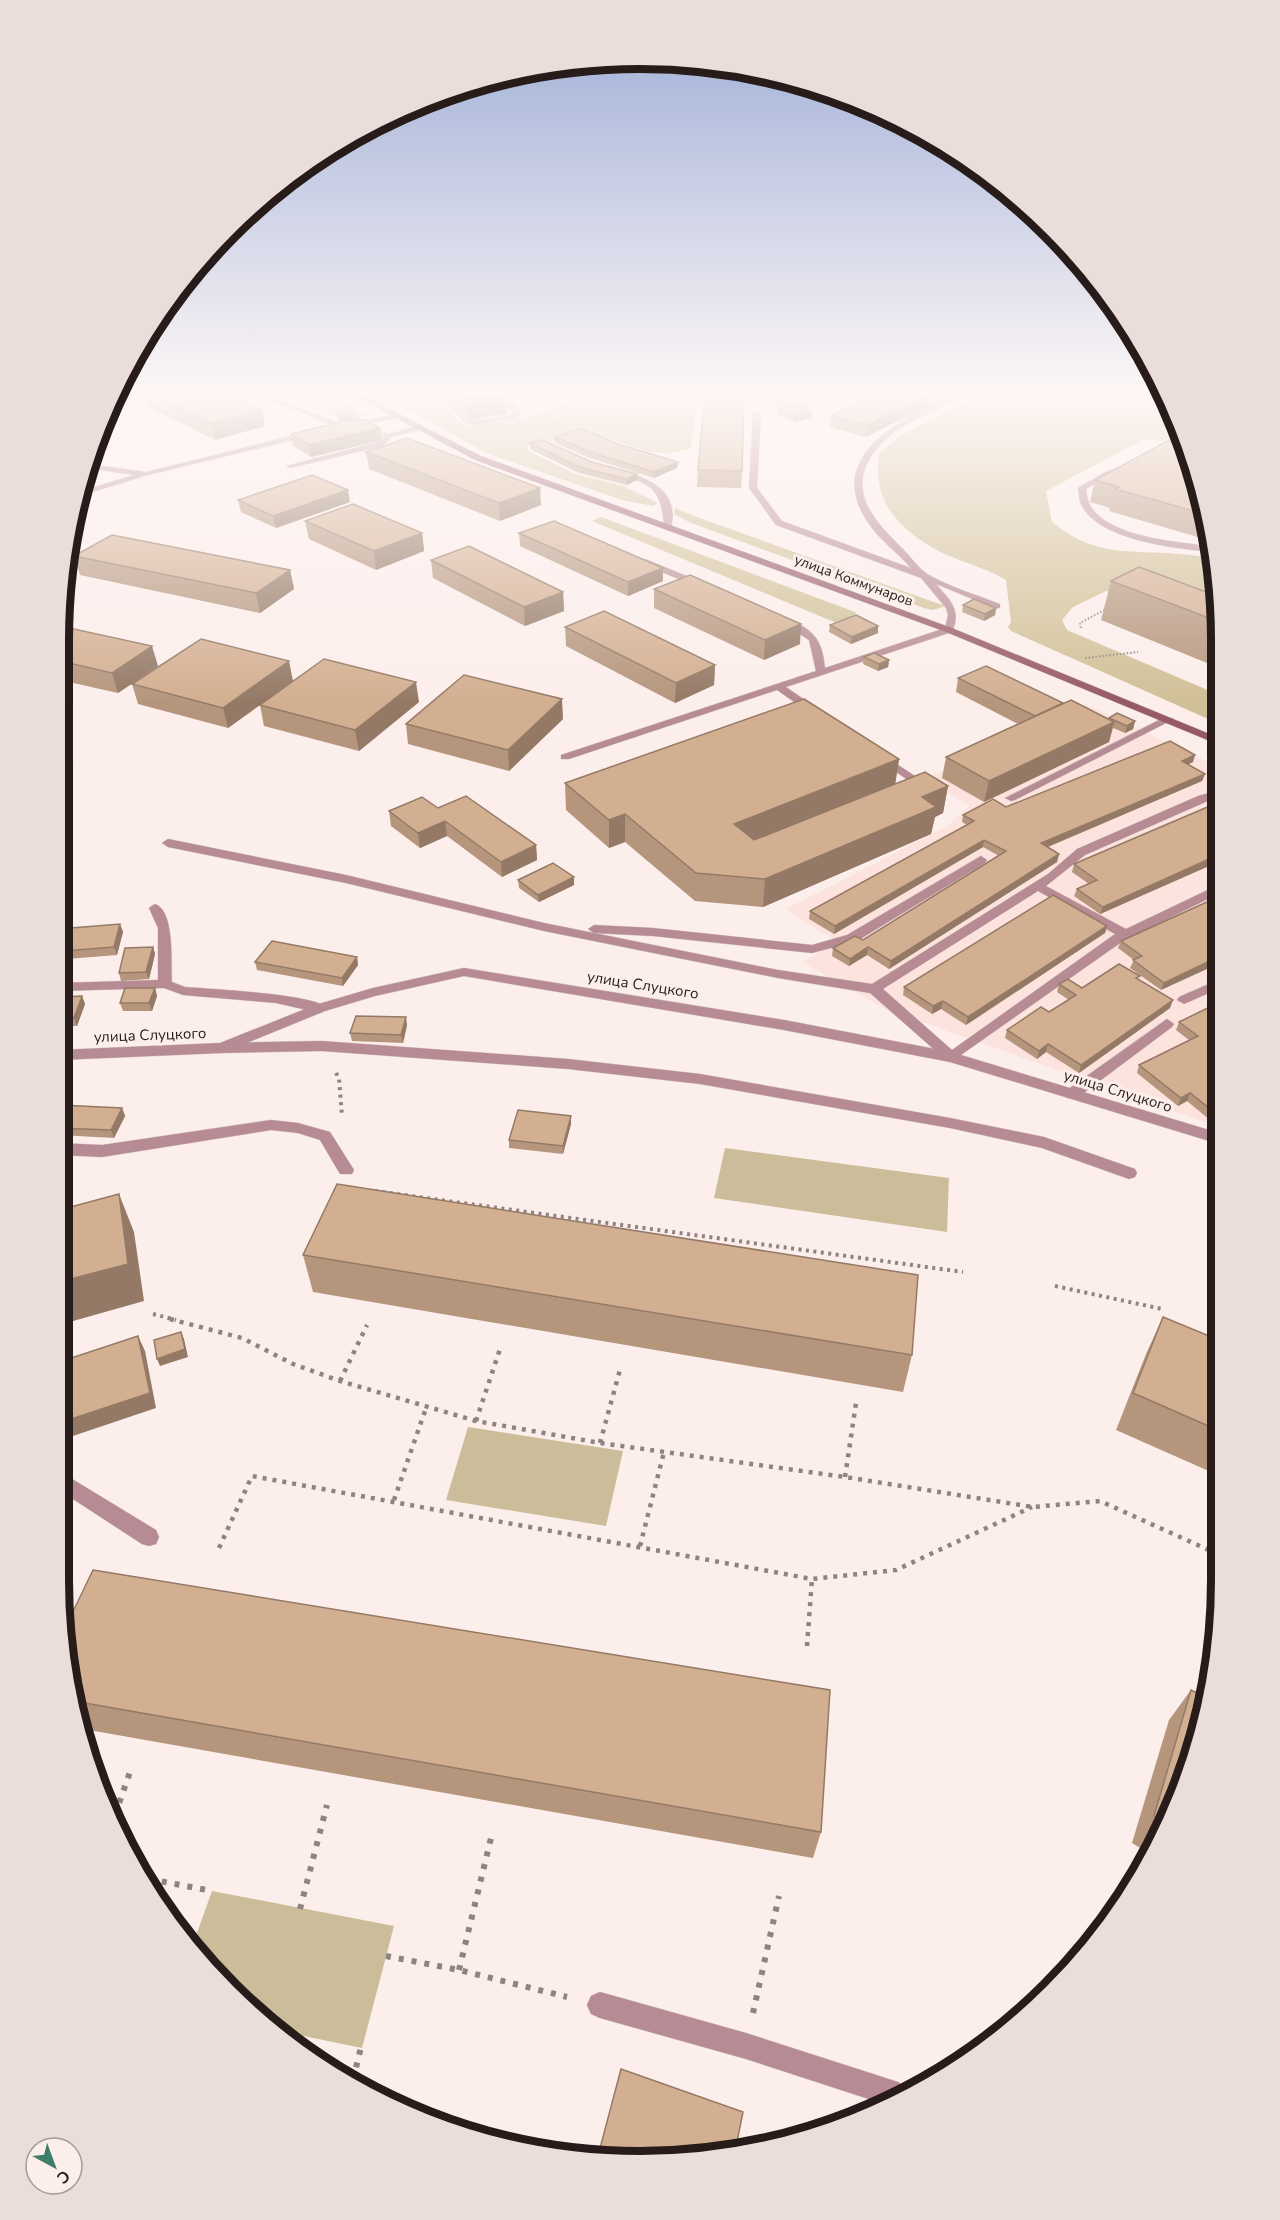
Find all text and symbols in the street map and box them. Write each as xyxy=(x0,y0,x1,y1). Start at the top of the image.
street label: улица Коммунаров xyxy=(792,550,916,611)
street label: улица Слуцкого xyxy=(586,966,700,1004)
street label: улица Слуцкого xyxy=(93,1023,207,1047)
street label: улица Слуцкого xyxy=(1061,1065,1175,1117)
north arrow xyxy=(24,2136,84,2196)
text: С xyxy=(52,2165,75,2189)

